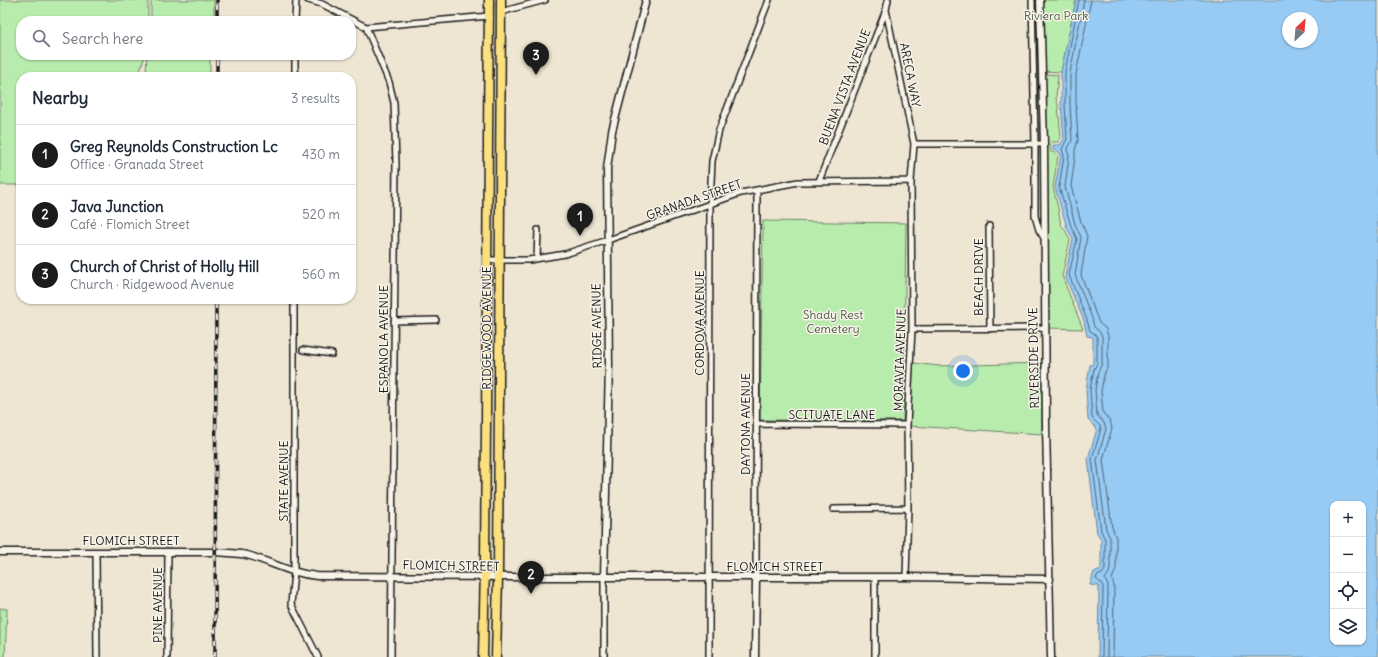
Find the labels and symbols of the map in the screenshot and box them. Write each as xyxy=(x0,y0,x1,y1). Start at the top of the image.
park label: Riviera Park xyxy=(1024,8,1088,23)
north arrow xyxy=(1282,12,1318,48)
street label: BUENA VISTA AVENUE xyxy=(815,27,874,147)
pin: 3 xyxy=(523,42,549,75)
street label: ARECA WAY xyxy=(897,42,924,109)
street label: GRANADA STREET xyxy=(644,176,744,223)
pin: 1 xyxy=(567,203,593,236)
street label: BEACH DRIVE xyxy=(971,238,986,316)
street label: RIDGEWOOD AVENUE xyxy=(479,266,494,390)
street label: CORDOVA AVENUE xyxy=(692,270,707,376)
street label: RIDGE AVENUE xyxy=(588,283,605,369)
street label: ESPANOLA AVENUE xyxy=(376,285,391,393)
park label: Shady Rest Cemetery xyxy=(803,307,863,336)
street label: RIVERSIDE DRIVE xyxy=(1025,307,1042,409)
street label: MORAVIA AVENUE xyxy=(890,308,909,412)
your location xyxy=(953,361,973,381)
street label: DAYTONA AVENUE xyxy=(738,373,753,475)
street label: SCITUATE LANE xyxy=(788,407,876,422)
street label: STATE AVENUE xyxy=(276,440,291,522)
street label: FLOMICH STREET xyxy=(82,533,180,548)
street label: FLOMICH STREET xyxy=(402,557,500,574)
street label: FLOMICH STREET xyxy=(726,559,824,574)
pin: 2 xyxy=(518,561,544,594)
street label: PINE AVENUE xyxy=(150,567,165,643)

